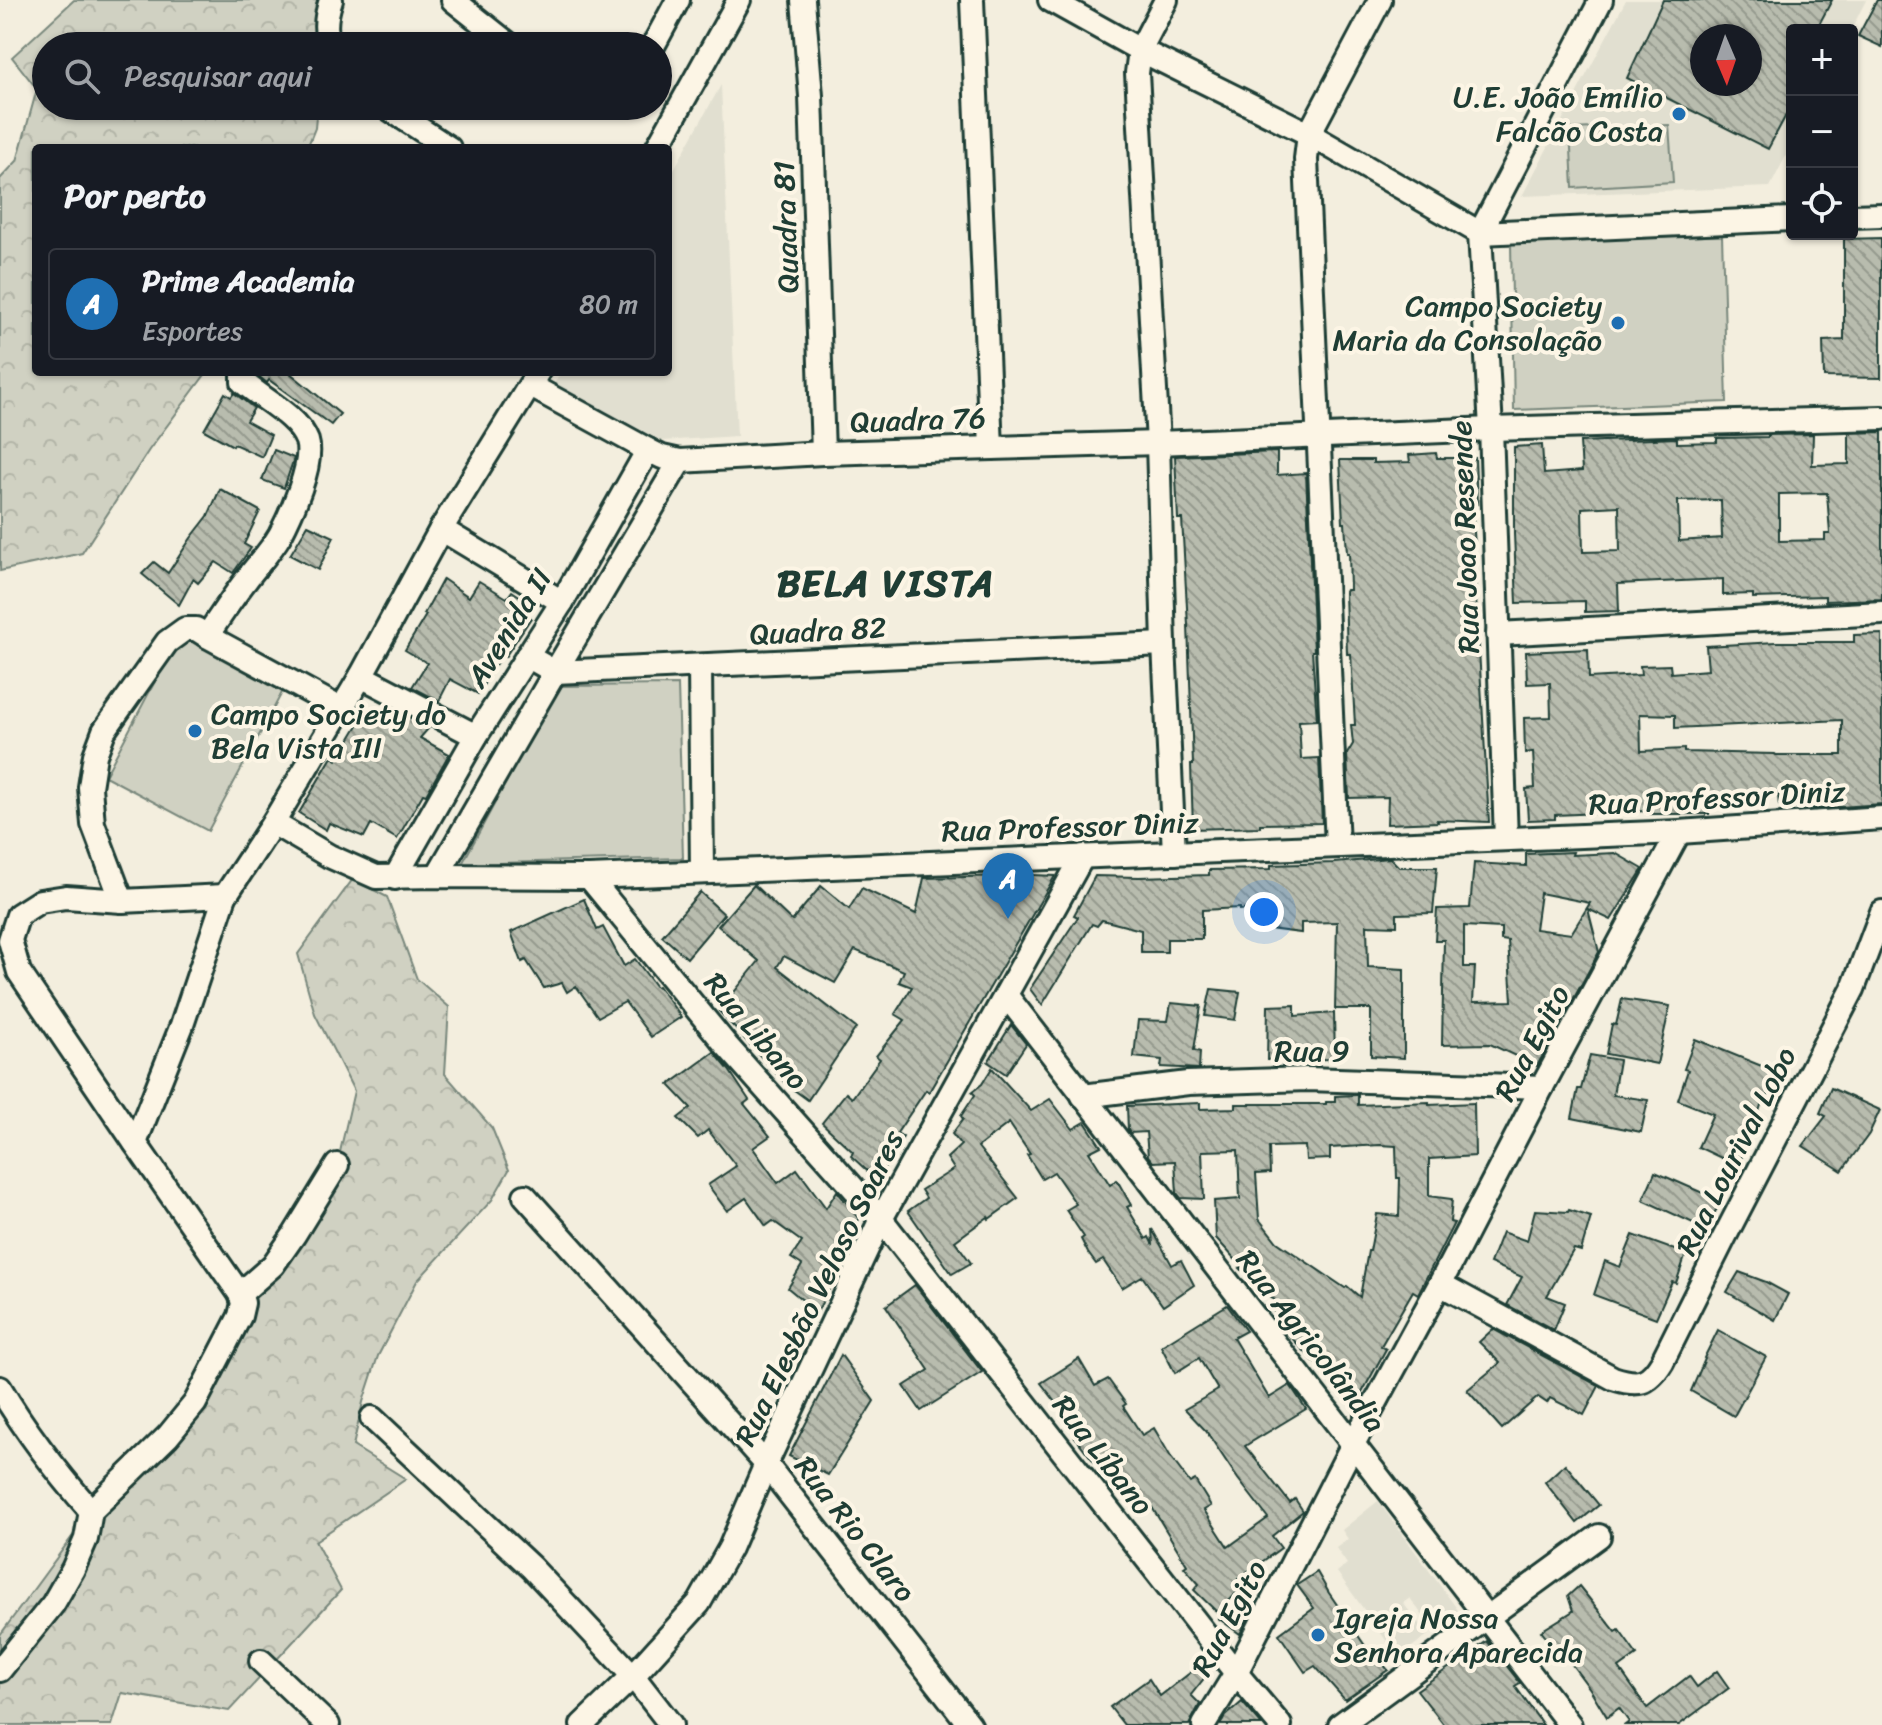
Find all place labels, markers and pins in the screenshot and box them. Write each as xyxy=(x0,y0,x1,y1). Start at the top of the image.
place label: U.E. João Emílio Falcão Costa xyxy=(1453,70,1663,158)
marker: U.E. João Emílio Falcão Costa xyxy=(1670,105,1688,123)
place label: Campo Society Maria da Consolação xyxy=(1333,279,1602,367)
marker: Campo Society Maria da Consolação xyxy=(1609,314,1627,332)
place label: Campo Society do Bela Vista III xyxy=(211,687,446,775)
marker: Campo Society do Bela Vista III xyxy=(186,722,204,740)
pin: A xyxy=(982,853,1034,919)
place label: Igreja Nossa Senhora Aparecida xyxy=(1333,1591,1583,1679)
marker: Igreja Nossa Senhora Aparecida xyxy=(1309,1626,1327,1644)

